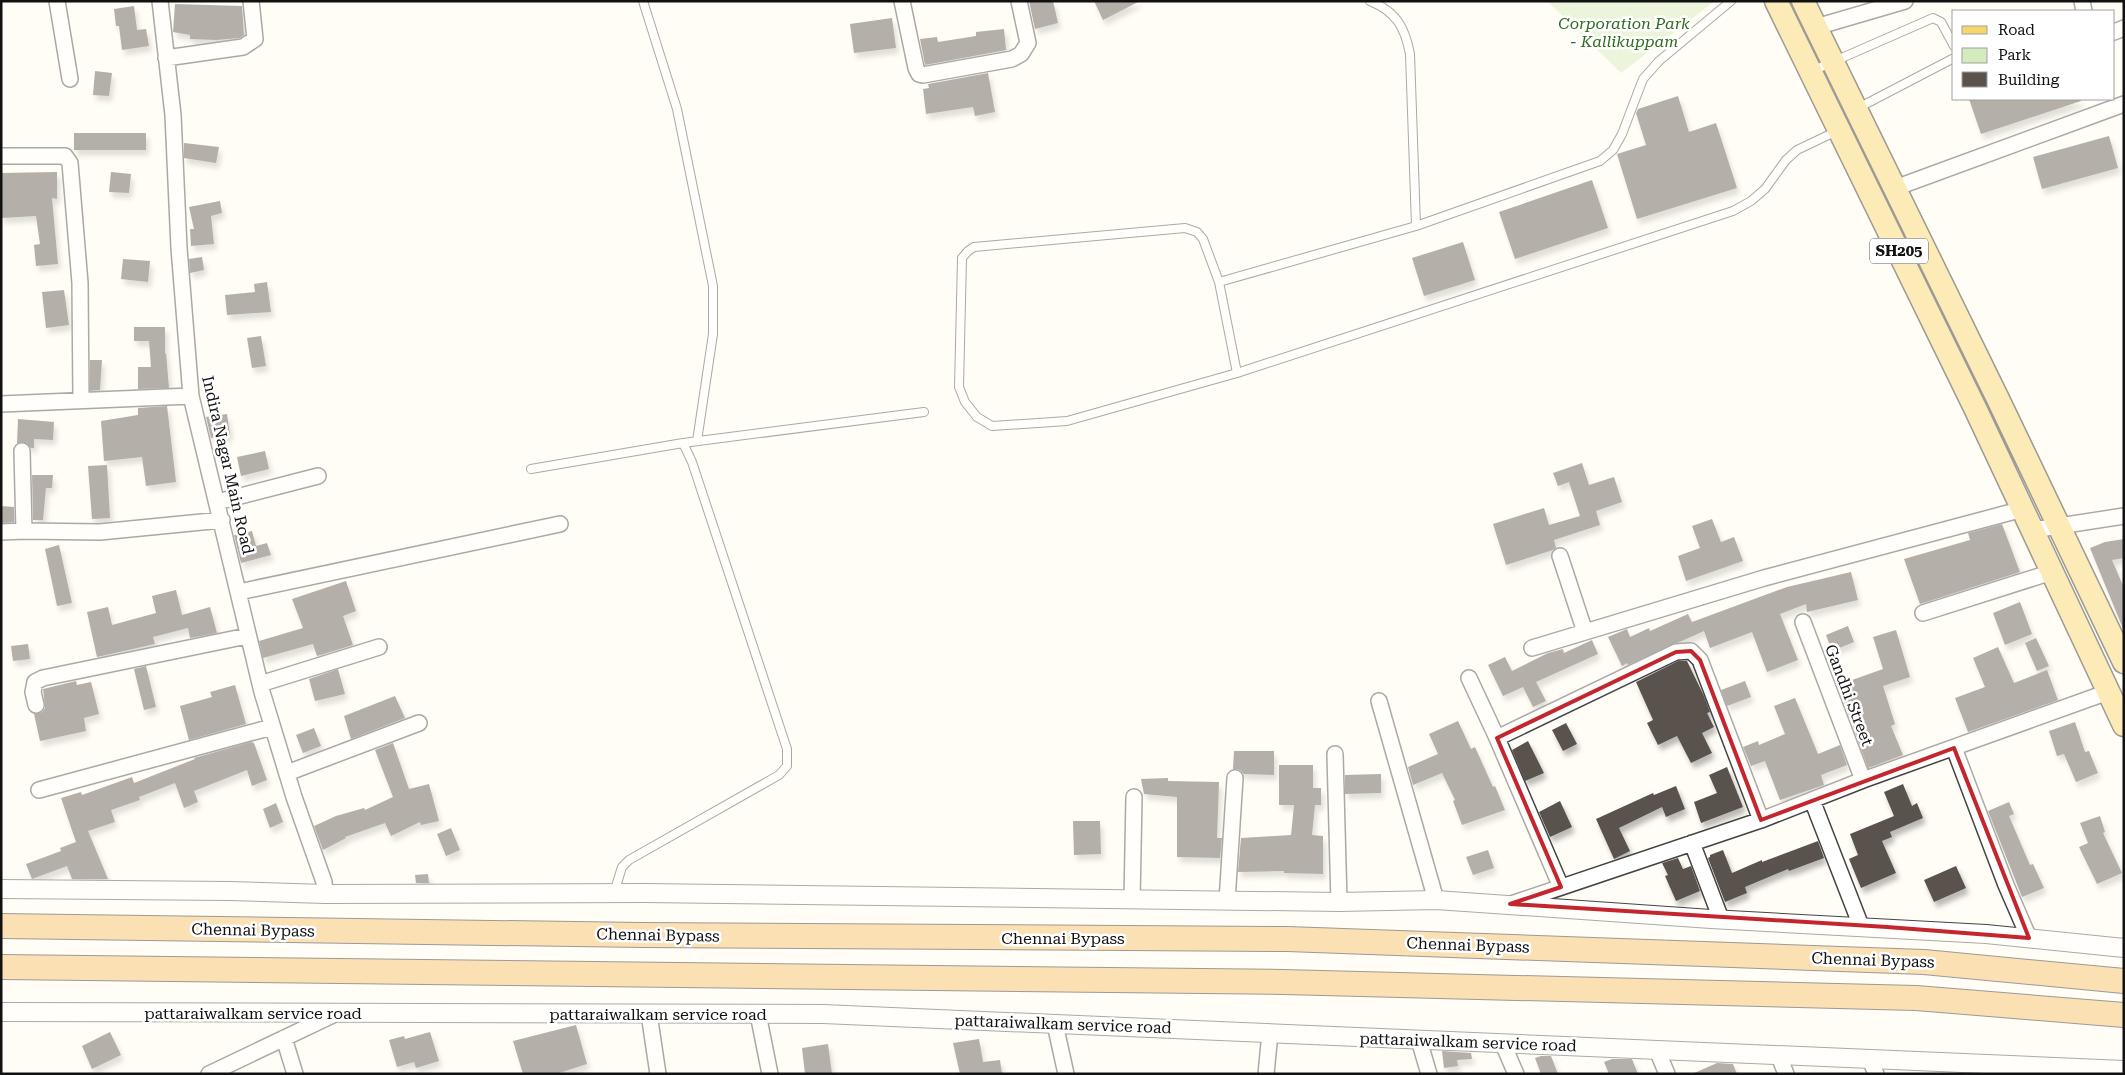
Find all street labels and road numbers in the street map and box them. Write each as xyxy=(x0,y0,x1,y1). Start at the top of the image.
road number: SH205 xyxy=(1870,238,1928,264)
street label: Indira Nagar Main Road xyxy=(198,374,258,556)
street label: Gandhi Street xyxy=(1821,642,1877,749)
street label: Chennai Bypass xyxy=(191,919,315,941)
street label: Chennai Bypass xyxy=(596,924,720,946)
street label: Chennai Bypass xyxy=(1001,929,1125,948)
street label: Chennai Bypass xyxy=(1406,933,1530,957)
street label: Chennai Bypass xyxy=(1811,948,1935,972)
street label: pattaraiwalkam service road xyxy=(144,1004,362,1023)
street label: pattaraiwalkam service road xyxy=(549,1005,767,1024)
street label: pattaraiwalkam service road xyxy=(954,1011,1172,1037)
street label: pattaraiwalkam service road xyxy=(1359,1029,1577,1055)

